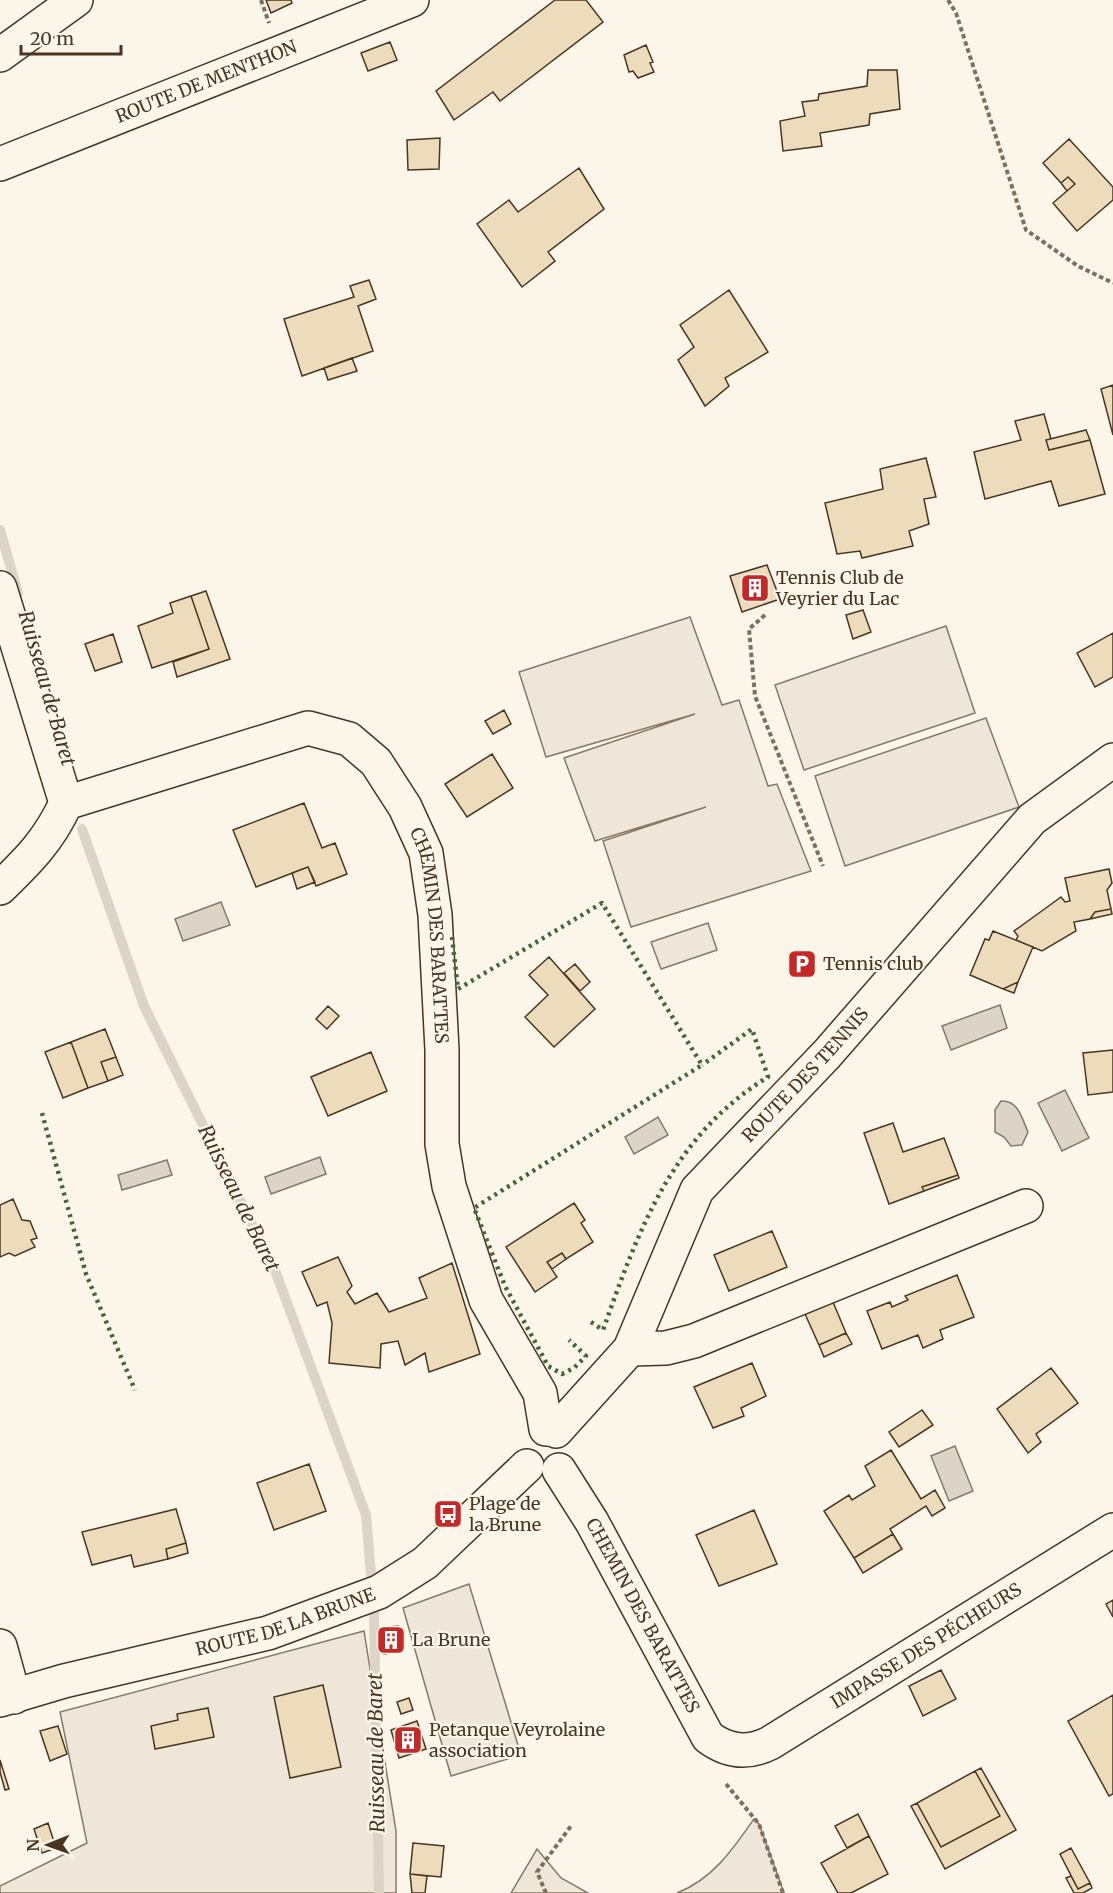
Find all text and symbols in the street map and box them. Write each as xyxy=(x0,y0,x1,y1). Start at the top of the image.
scale bar xyxy=(21,18,122,56)
text: 20 m xyxy=(30,27,74,50)
street label: ROUTE DE MENTHON xyxy=(112,35,300,128)
place label: Tennis Club de Veyrier du Lac xyxy=(775,566,904,610)
building icon: Tennis Club de Veyrier du Lac xyxy=(739,572,771,604)
water label: Ruisseau de Baret xyxy=(13,608,82,768)
street label: CHEMIN DES BARATTES xyxy=(405,824,454,1044)
parking icon: Tennis club xyxy=(786,948,818,980)
place label: Tennis club xyxy=(823,952,923,975)
street label: ROUTE DES TENNIS xyxy=(737,1002,874,1147)
water label: Ruisseau de Baret xyxy=(193,1120,286,1275)
place label: Plage de la Brune xyxy=(469,1492,541,1536)
bus stop icon: Plage de la Brune xyxy=(432,1498,464,1530)
street label: CHEMIN DES BARATTES xyxy=(581,1514,705,1717)
street label: IMPASSE DES PÉCHEURS xyxy=(826,1577,1026,1713)
street label: ROUTE DE LA BRUNE xyxy=(193,1582,379,1661)
building icon: La Brune xyxy=(375,1624,407,1656)
place label: La Brune xyxy=(412,1628,490,1651)
water label: Ruisseau de Baret xyxy=(362,1673,389,1833)
place label: Petanque Veyrolaine association xyxy=(429,1718,605,1762)
building icon: Petanque Veyrolaine association xyxy=(392,1724,424,1756)
north arrow xyxy=(18,1815,78,1875)
text: N xyxy=(23,1838,43,1852)

